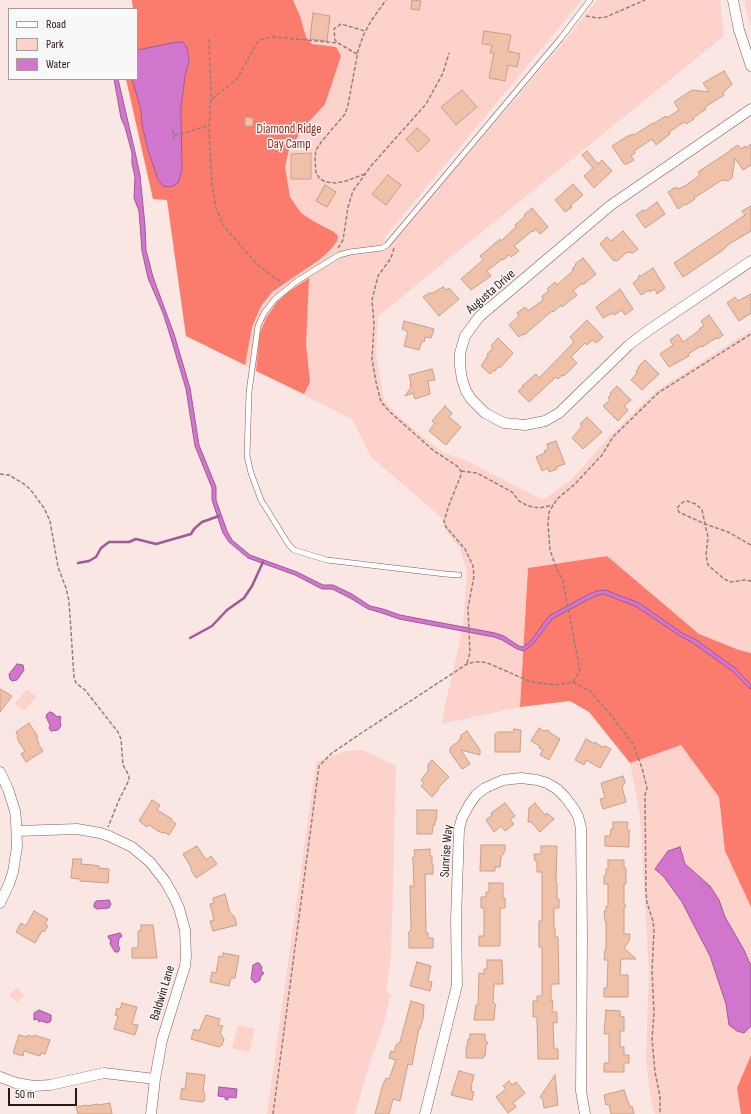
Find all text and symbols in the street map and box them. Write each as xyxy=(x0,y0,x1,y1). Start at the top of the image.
legend xyxy=(8,8,138,80)
text: Road xyxy=(46,17,66,32)
text: Park xyxy=(46,37,64,52)
text: Water xyxy=(46,57,70,72)
park label: Diamond Ridge Day Camp xyxy=(257,122,321,153)
street label: Augusta Drive xyxy=(463,266,519,318)
street label: Sunrise Way xyxy=(437,824,457,878)
street label: Baldwin Lane xyxy=(147,964,179,1022)
scale bar xyxy=(10,1080,79,1106)
text: 50 m xyxy=(15,1087,35,1102)

